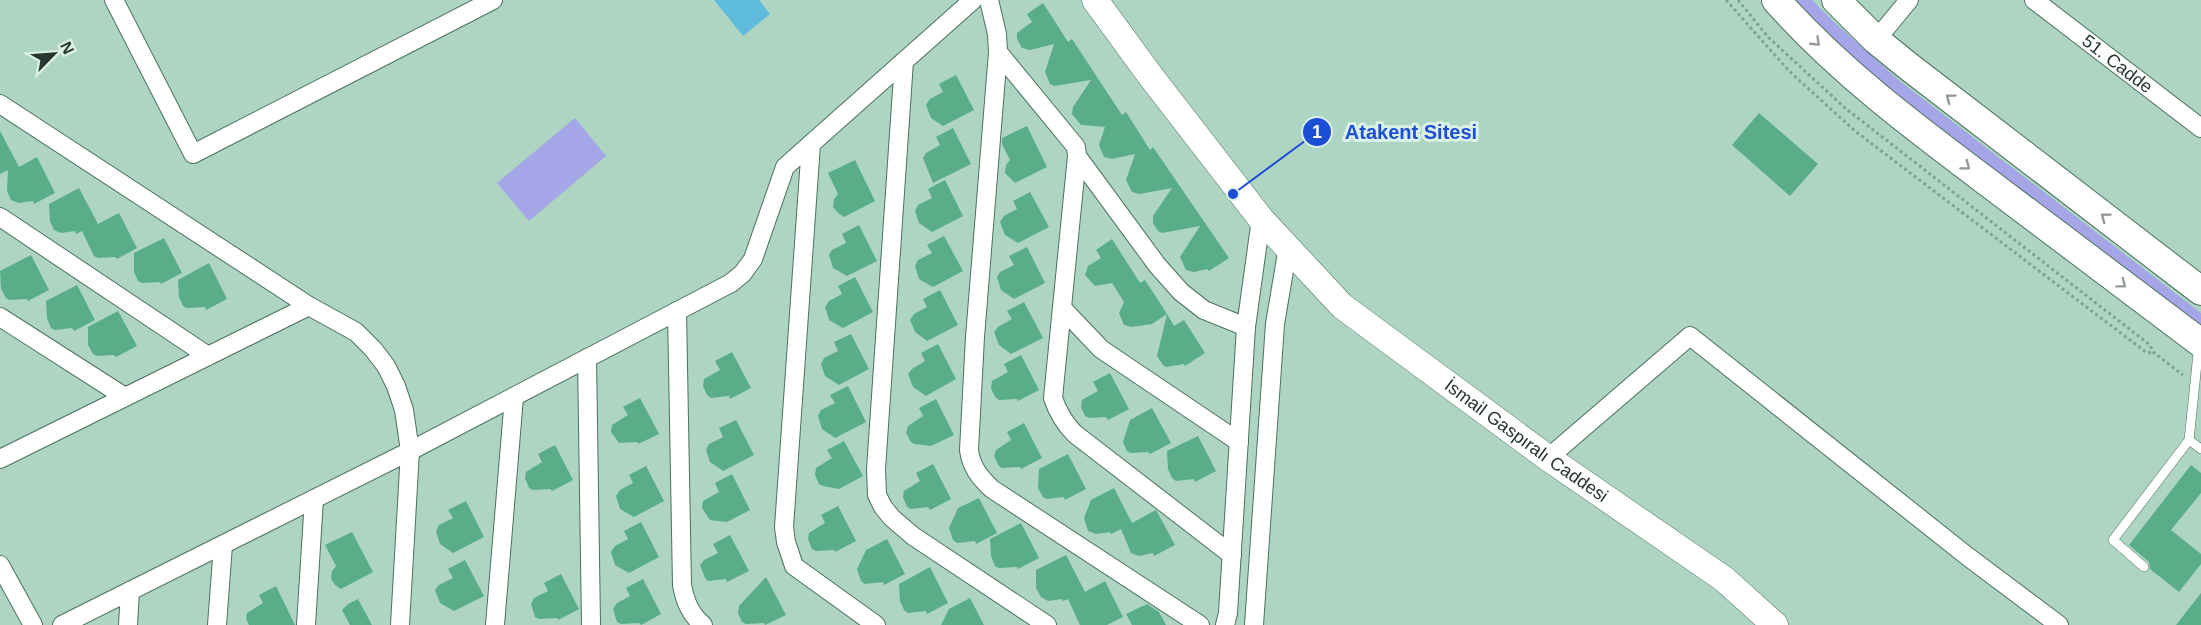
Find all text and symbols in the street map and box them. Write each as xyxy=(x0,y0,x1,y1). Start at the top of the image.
north arrow xyxy=(24,24,84,84)
street label: 51. Cadde xyxy=(2078,31,2156,97)
one-way arrow xyxy=(1808,35,1819,46)
text: N xyxy=(57,39,77,57)
one-way arrow xyxy=(1946,95,1957,106)
callout: Atakent Sitesi xyxy=(1302,113,1489,151)
text: Atakent Sitesi xyxy=(1345,121,1477,143)
text: 1 xyxy=(1312,122,1322,142)
one-way arrow xyxy=(1960,159,1971,170)
one-way arrow xyxy=(2100,213,2111,224)
one-way arrow xyxy=(2115,276,2126,287)
street label: İsmail Gaspıralı Caddesi xyxy=(1441,375,1612,506)

